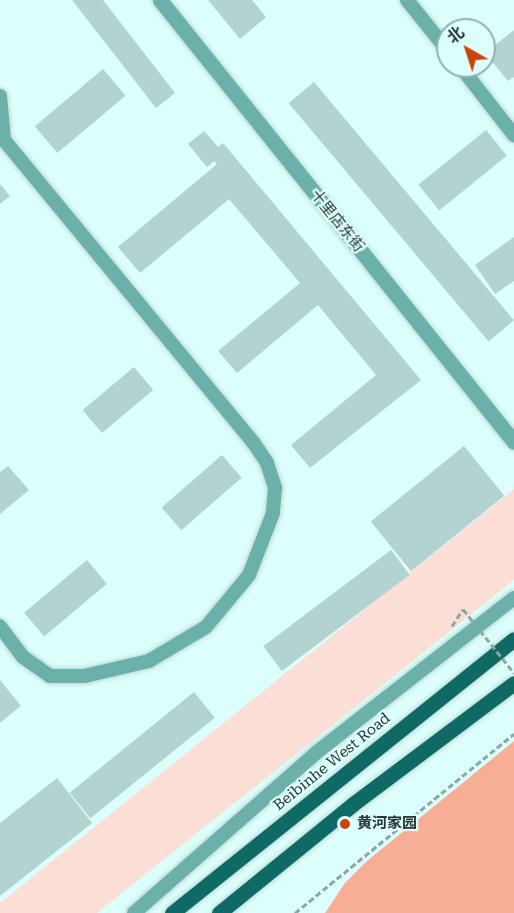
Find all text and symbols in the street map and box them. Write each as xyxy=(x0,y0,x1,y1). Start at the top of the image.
north arrow xyxy=(436,18,496,78)
text: 北 xyxy=(443,23,468,48)
street label: 十里店东街 xyxy=(306,186,368,256)
street label: Beibinhe West Road xyxy=(270,709,394,815)
place label: 黄河家园 xyxy=(357,815,417,833)
marker: 黄河家园 xyxy=(338,817,352,831)

